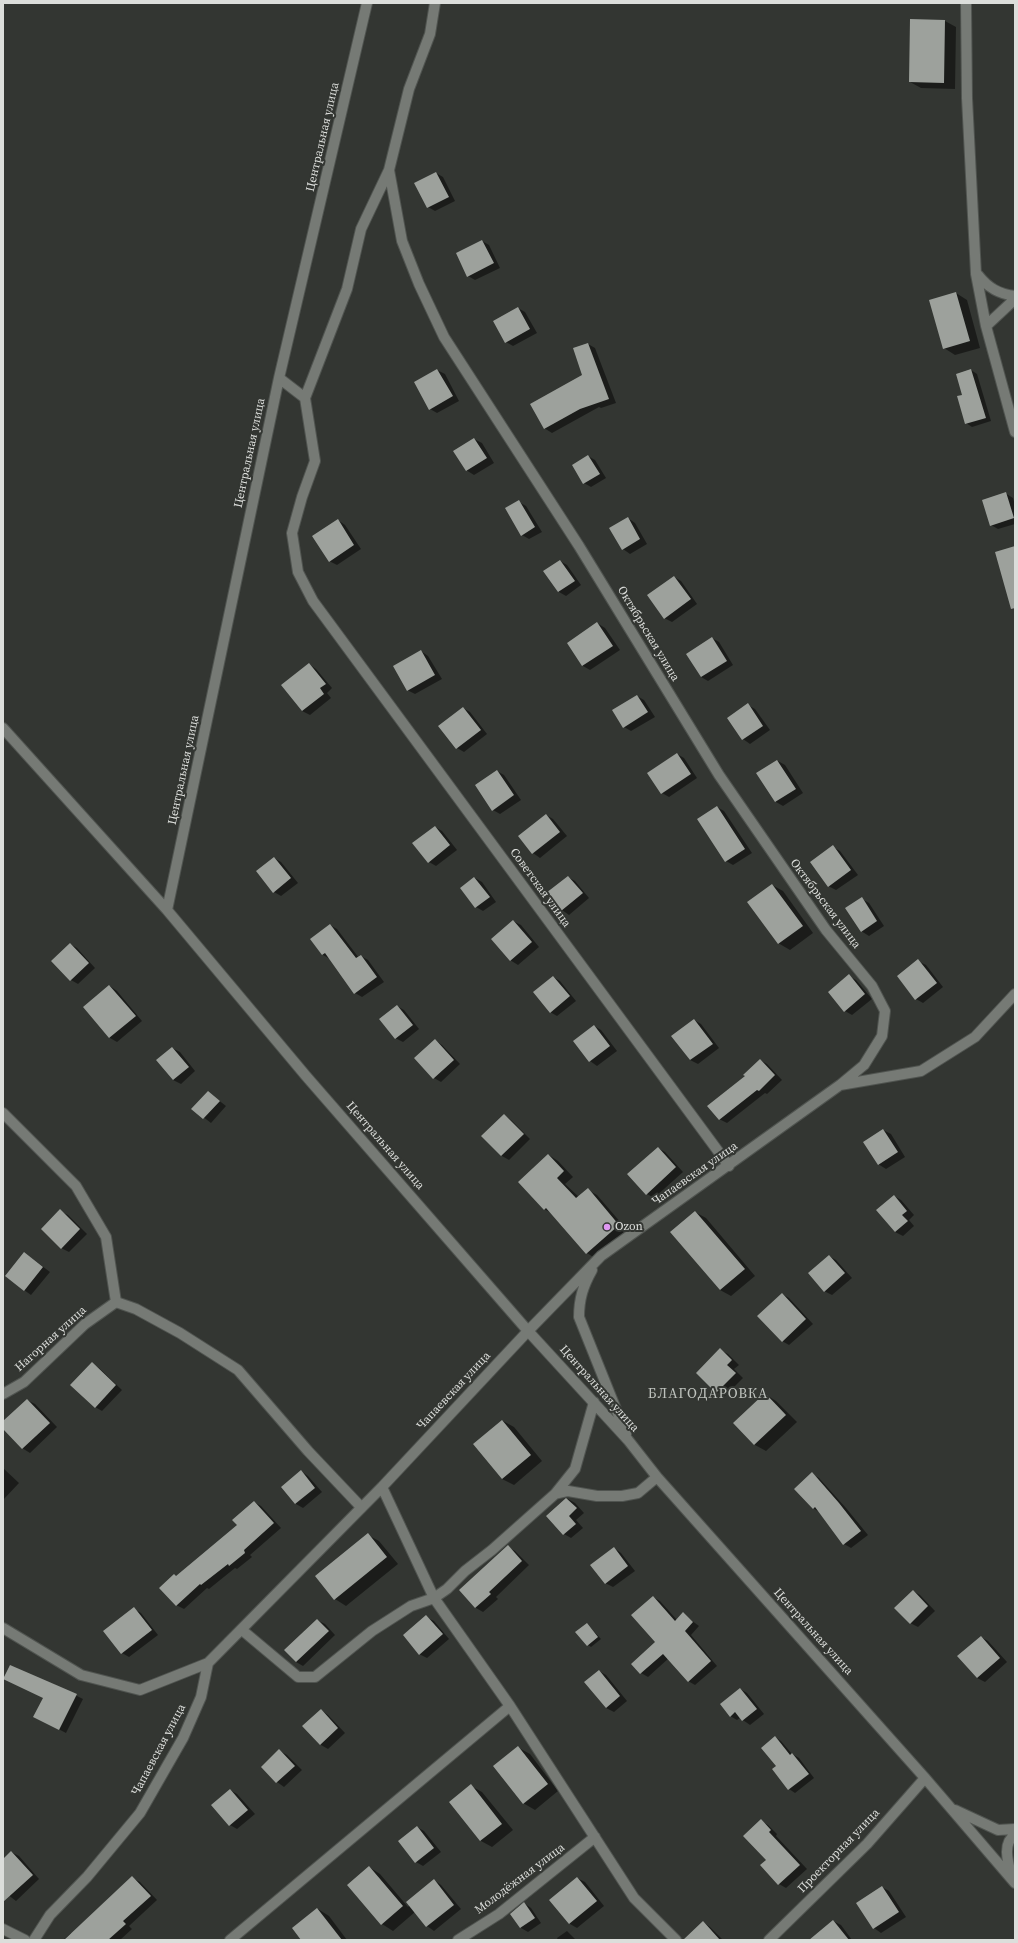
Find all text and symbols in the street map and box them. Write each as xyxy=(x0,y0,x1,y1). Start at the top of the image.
street label: Центральная улица xyxy=(303,81,343,193)
street label: Центральная улица xyxy=(231,397,269,509)
street label: Октябрьская улица xyxy=(614,584,682,684)
street label: Центральная улица xyxy=(165,714,203,826)
street label: Советская улица xyxy=(506,846,574,930)
street label: Октябрьская улица xyxy=(787,856,863,952)
street label: Центральная улица xyxy=(343,1099,427,1193)
street label: Чапаевская улица xyxy=(649,1139,741,1209)
place label: Ozon xyxy=(615,1220,643,1234)
marker: Ozon xyxy=(602,1222,612,1232)
street label: Нагорная улица xyxy=(12,1303,90,1375)
street label: Центральная улица xyxy=(556,1343,642,1435)
street label: Чапаевская улица xyxy=(414,1349,494,1433)
district label: БЛАГОДАРОВКА xyxy=(648,1386,768,1402)
street label: Центральная улица xyxy=(770,1586,856,1678)
street label: Чапаевская улица xyxy=(129,1702,189,1798)
street label: Проекторная улица xyxy=(795,1806,883,1896)
street label: Молодёжная улица xyxy=(472,1841,568,1917)

